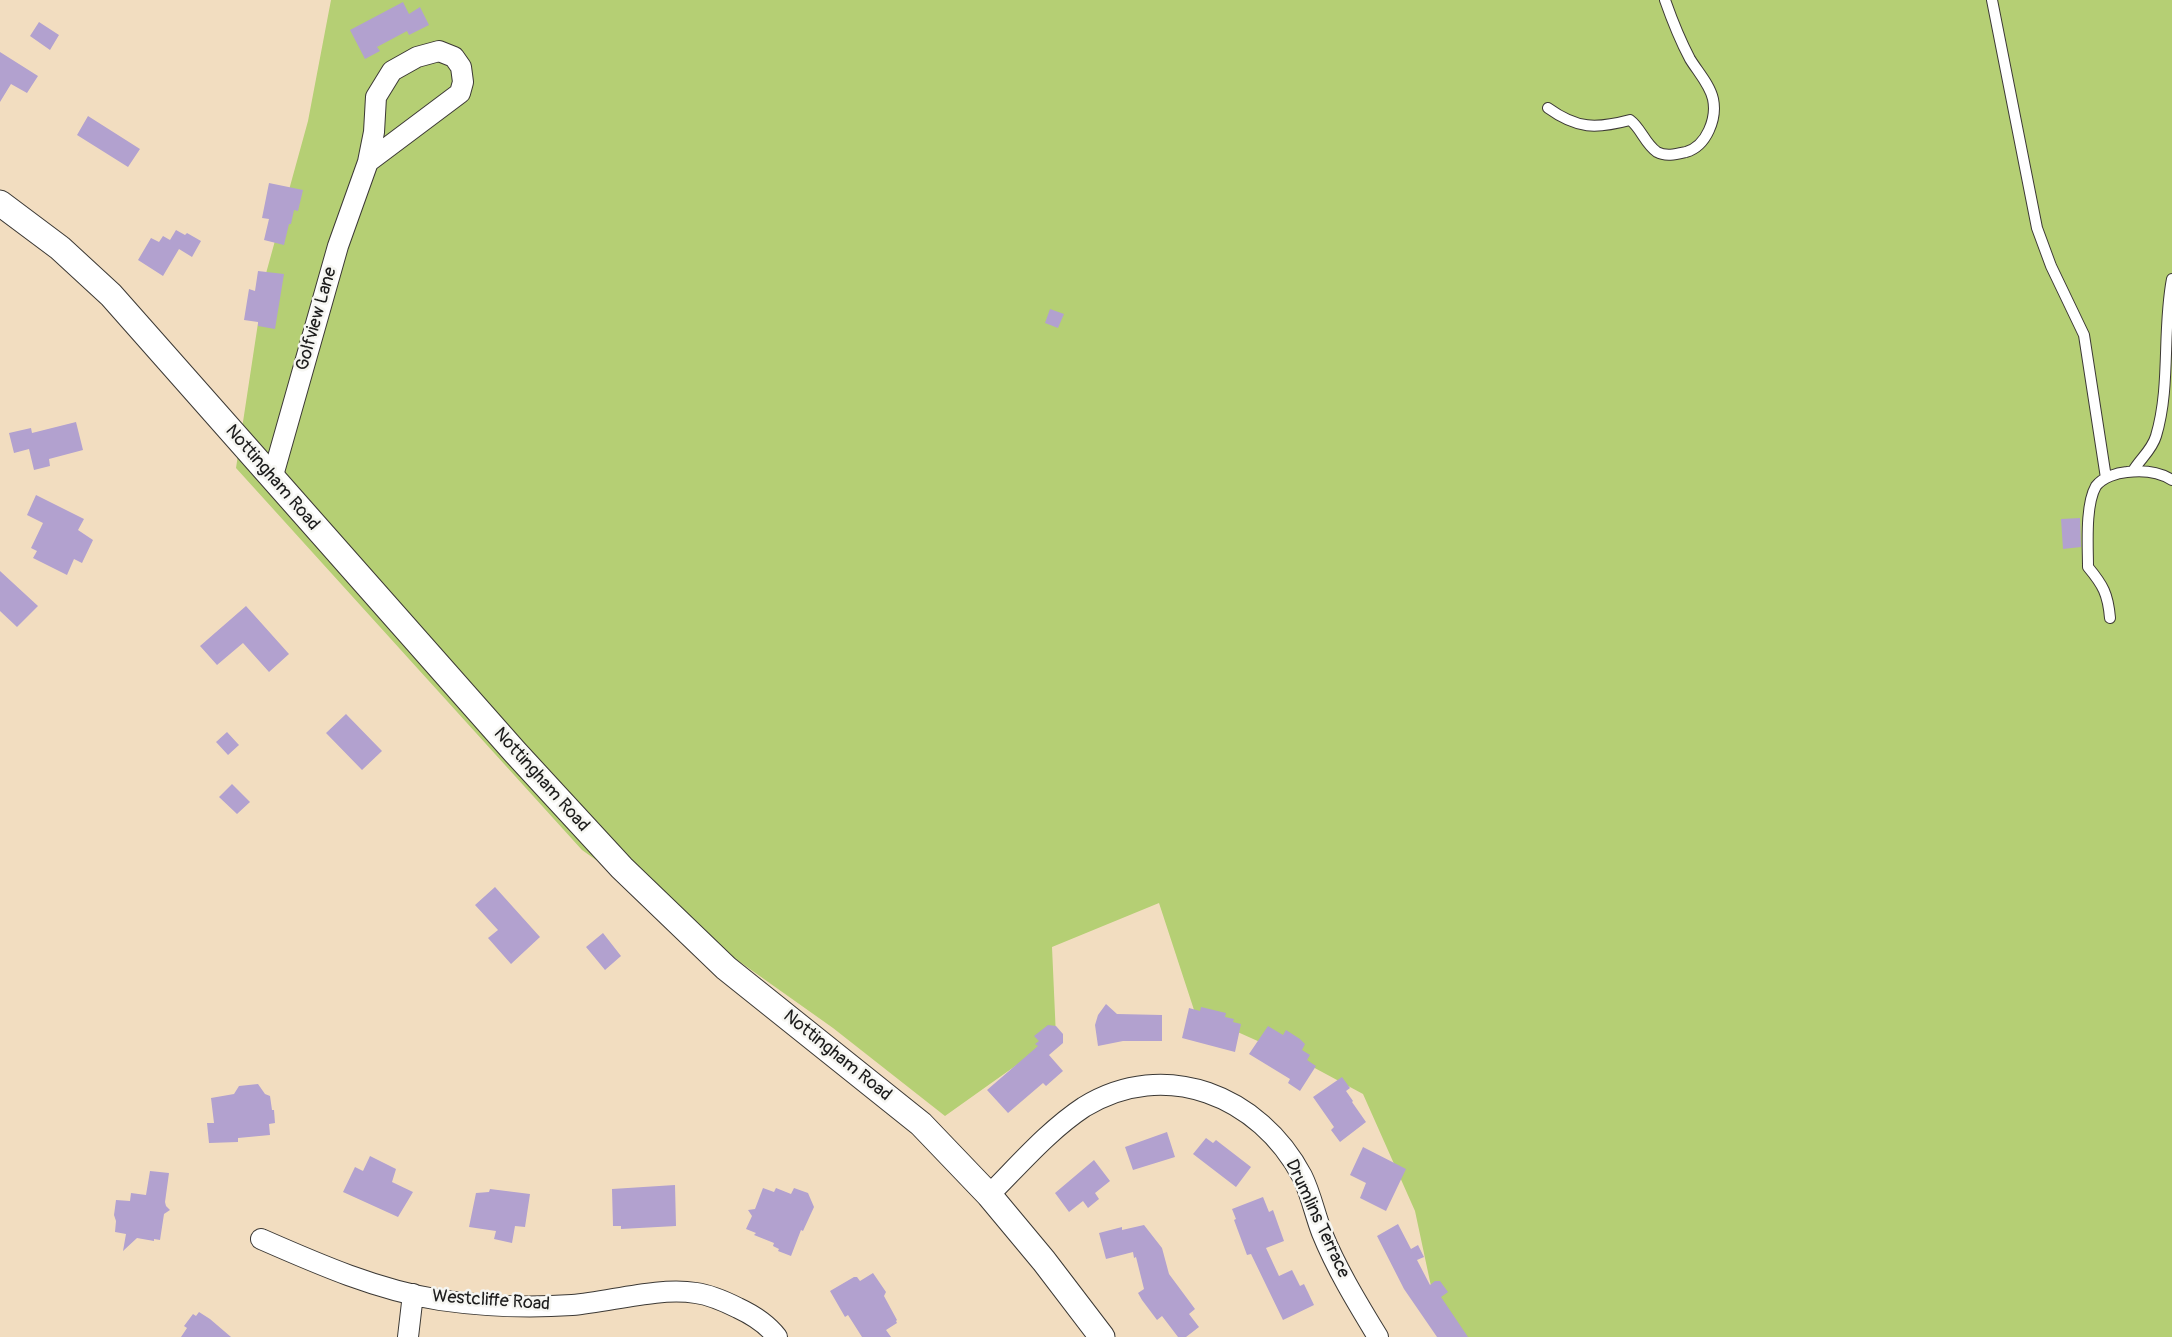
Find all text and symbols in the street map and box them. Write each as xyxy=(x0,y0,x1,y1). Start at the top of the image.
street label: Golfview Lane xyxy=(292,265,342,373)
street label: Nottingham Road xyxy=(220,421,324,535)
street label: Nottingham Road xyxy=(489,723,593,837)
street label: Nottingham Road xyxy=(779,1006,895,1106)
street label: Drumlins Terrace xyxy=(1280,1156,1354,1282)
street label: Westcliffe Road xyxy=(431,1286,551,1316)

